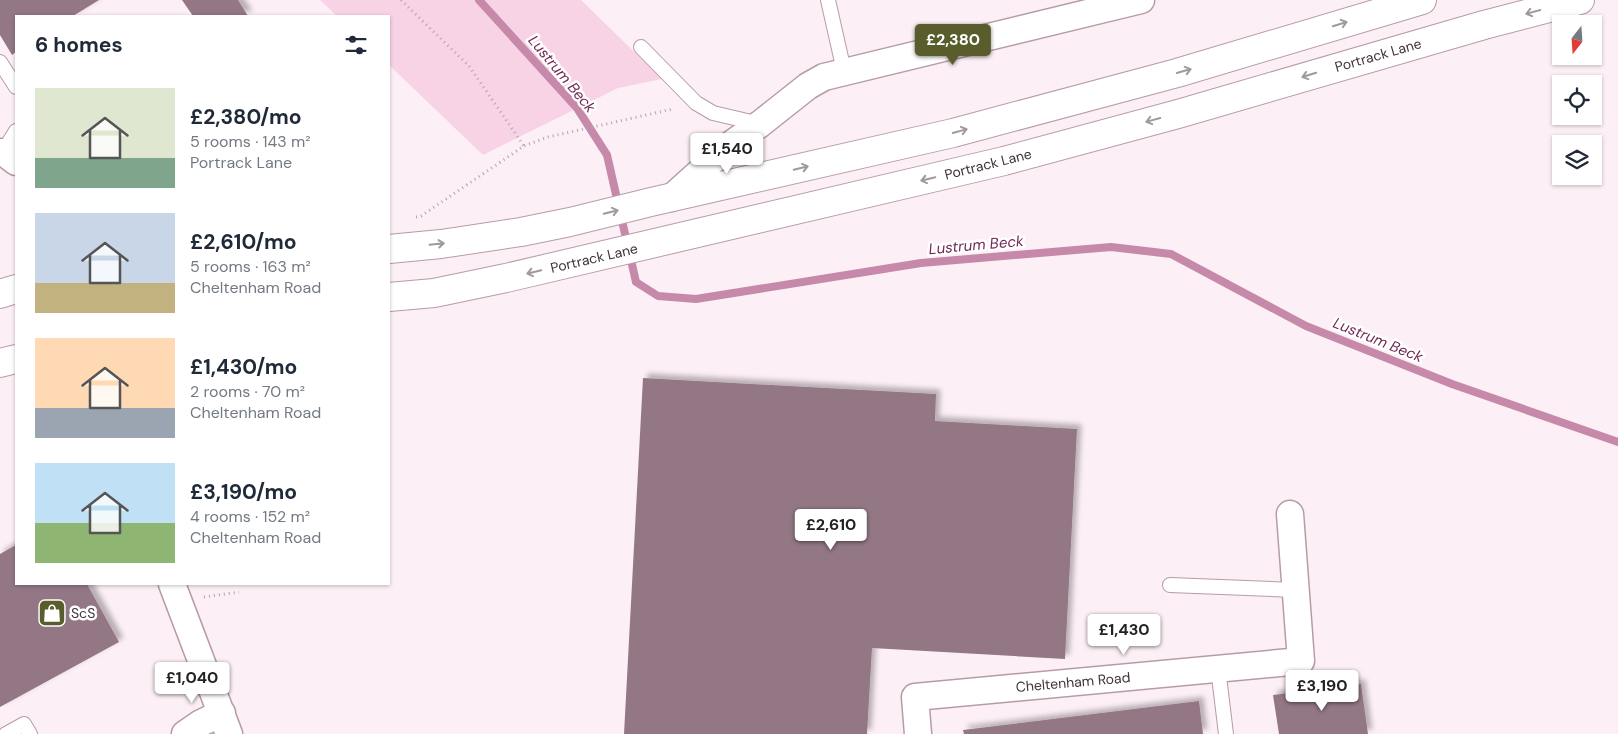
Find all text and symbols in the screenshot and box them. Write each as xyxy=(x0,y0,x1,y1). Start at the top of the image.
one-way arrow xyxy=(1525,8,1541,18)
north arrow xyxy=(1552,15,1602,65)
map controls xyxy=(1552,15,1602,185)
one-way arrow xyxy=(1332,19,1348,29)
pin: £2,380 xyxy=(912,23,994,66)
text: £2,380 xyxy=(926,29,980,50)
text: 6 homes xyxy=(35,31,123,59)
icon: filters xyxy=(342,31,370,59)
water label: Lustrum Beck xyxy=(524,31,600,117)
street label: Portrack Lane xyxy=(1333,34,1423,76)
one-way arrow xyxy=(1176,65,1192,75)
one-way arrow xyxy=(1301,70,1317,80)
button: locate xyxy=(1552,75,1602,125)
text: £2,380/mo xyxy=(190,103,302,131)
icon: home xyxy=(75,108,135,168)
one-way arrow xyxy=(1145,116,1161,126)
one-way arrow xyxy=(951,126,967,135)
text: 5 rooms · 143 m² xyxy=(190,131,311,152)
pin: £1,540 xyxy=(686,132,768,175)
button: layers xyxy=(1552,135,1602,185)
text: £1,540 xyxy=(701,138,753,159)
street label: Portrack Lane xyxy=(943,144,1034,184)
text: Portrack Lane xyxy=(190,152,292,173)
one-way arrow xyxy=(793,163,809,172)
one-way arrow xyxy=(921,175,937,184)
one-way arrow xyxy=(602,207,618,216)
text: £2,610/mo xyxy=(190,228,297,256)
water label: Lustrum Beck xyxy=(928,231,1025,259)
icon: home xyxy=(75,233,135,293)
street label: Portrack Lane xyxy=(548,239,640,277)
one-way arrow xyxy=(429,240,445,249)
text: 5 rooms · 163 m² xyxy=(190,256,311,277)
one-way arrow xyxy=(526,268,542,277)
text: Cheltenham Road xyxy=(190,277,321,298)
water label: Lustrum Beck xyxy=(1330,313,1426,367)
text: £1,430/mo xyxy=(190,353,297,381)
icon: home xyxy=(75,358,135,418)
text: 2 rooms · 70 m² xyxy=(190,381,305,402)
text: Cheltenham Road xyxy=(190,402,321,423)
text: £3,190/mo xyxy=(190,478,297,506)
icon: home xyxy=(75,483,135,543)
text: 4 rooms · 152 m² xyxy=(190,506,310,527)
pin: £2,610 xyxy=(790,508,872,551)
text: £2,610 xyxy=(806,514,856,535)
text: Cheltenham Road xyxy=(190,527,321,548)
shop icon: ScS xyxy=(37,598,67,628)
place label: ScS xyxy=(71,604,95,622)
pin: £1,430 xyxy=(1083,614,1165,656)
text: £1,430 xyxy=(1098,619,1150,640)
pin: £1,040 xyxy=(151,662,233,704)
text: £1,040 xyxy=(166,667,218,688)
street label: Cheltenham Road xyxy=(1015,668,1131,696)
pin: £3,190 xyxy=(1281,670,1363,712)
text: £3,190 xyxy=(1297,675,1347,696)

